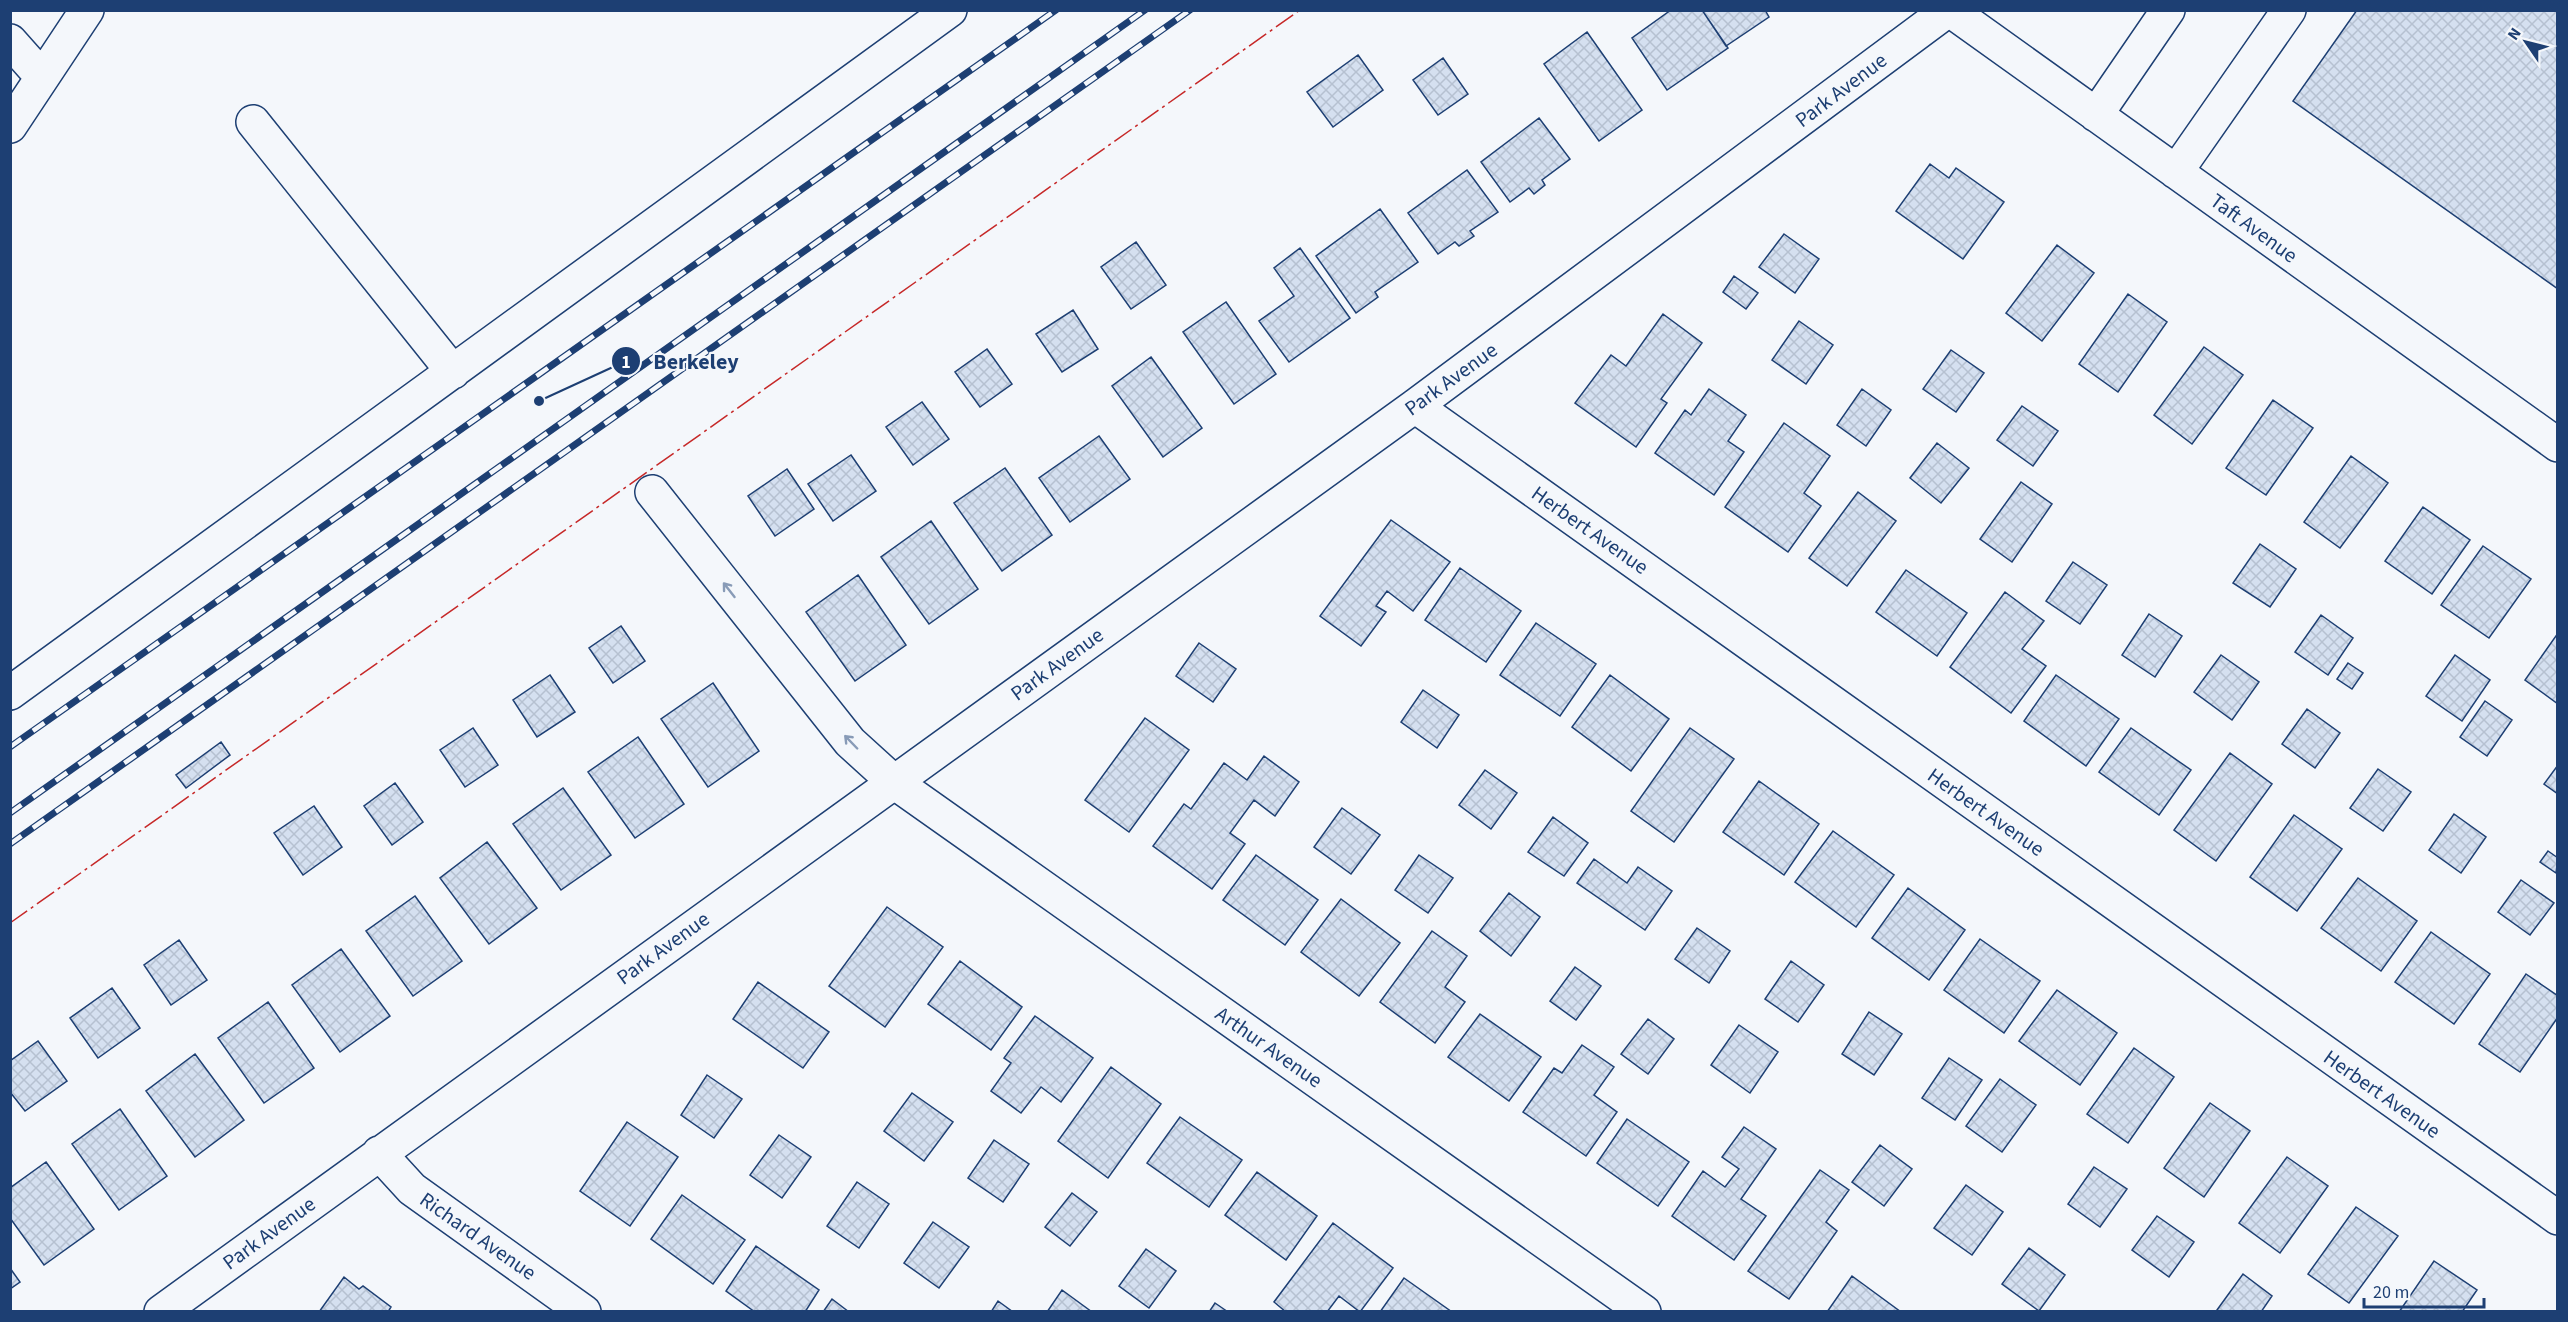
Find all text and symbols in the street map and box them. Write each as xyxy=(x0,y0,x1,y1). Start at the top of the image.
north arrow xyxy=(2496,12,2556,72)
text: N xyxy=(2502,23,2527,45)
street label: Park Avenue xyxy=(1789,45,1893,135)
street label: Taft Avenue xyxy=(2204,186,2304,270)
street label: Park Avenue xyxy=(1398,335,1504,423)
callout: Berkeley xyxy=(611,341,750,381)
text: Berkeley xyxy=(653,346,739,378)
text: 1 xyxy=(621,350,631,375)
street label: Herbert Avenue xyxy=(1525,478,1655,582)
one-way arrow xyxy=(723,582,736,598)
street label: Park Avenue xyxy=(1004,620,1110,708)
one-way arrow xyxy=(844,734,858,749)
street label: Herbert Avenue xyxy=(1921,760,2051,864)
street label: Park Avenue xyxy=(610,904,716,992)
street label: Arthur Avenue xyxy=(1209,999,1329,1095)
street label: Herbert Avenue xyxy=(2317,1042,2447,1146)
street label: Richard Avenue xyxy=(414,1185,542,1287)
street label: Park Avenue xyxy=(216,1189,322,1277)
scale bar xyxy=(2364,1271,2484,1309)
text: 20 m xyxy=(2373,1280,2409,1305)

